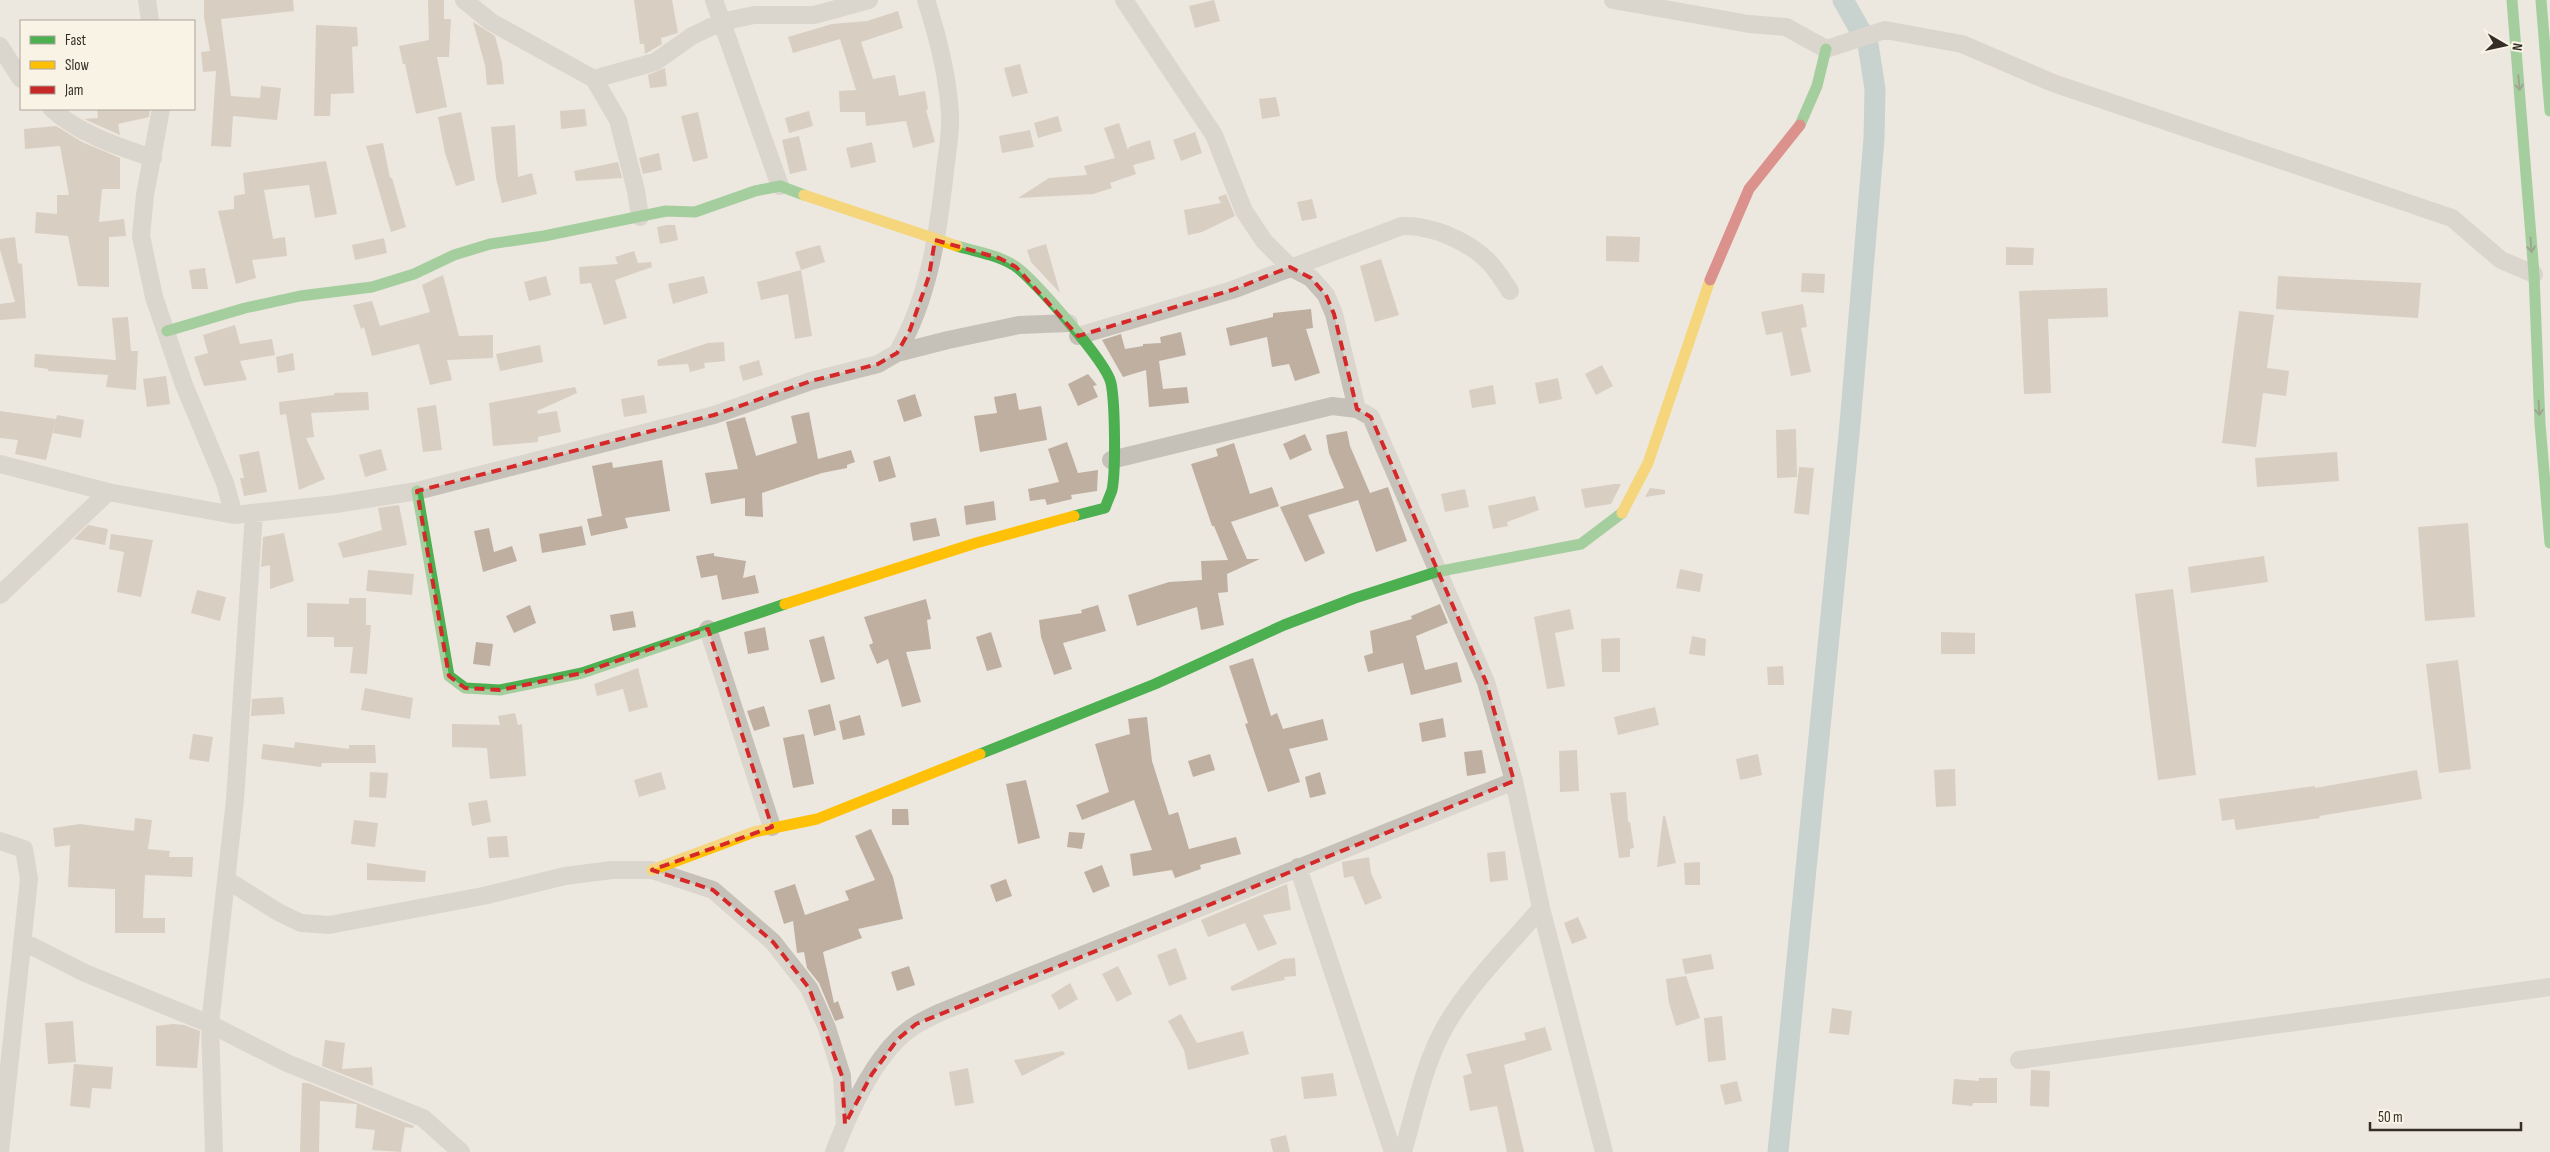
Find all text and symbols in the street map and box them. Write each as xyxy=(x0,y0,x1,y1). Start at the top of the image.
legend xyxy=(20,20,195,110)
north arrow xyxy=(2480,20,2530,70)
text: Fast xyxy=(65,31,87,50)
text: N xyxy=(2508,42,2526,52)
text: Slow xyxy=(65,56,89,75)
one-way arrow xyxy=(2514,75,2524,91)
text: Jam xyxy=(64,81,83,100)
one-way arrow xyxy=(2527,237,2536,253)
one-way arrow xyxy=(2535,400,2544,416)
scale bar xyxy=(2370,1100,2521,1132)
text: 50 m xyxy=(2378,1108,2403,1127)

